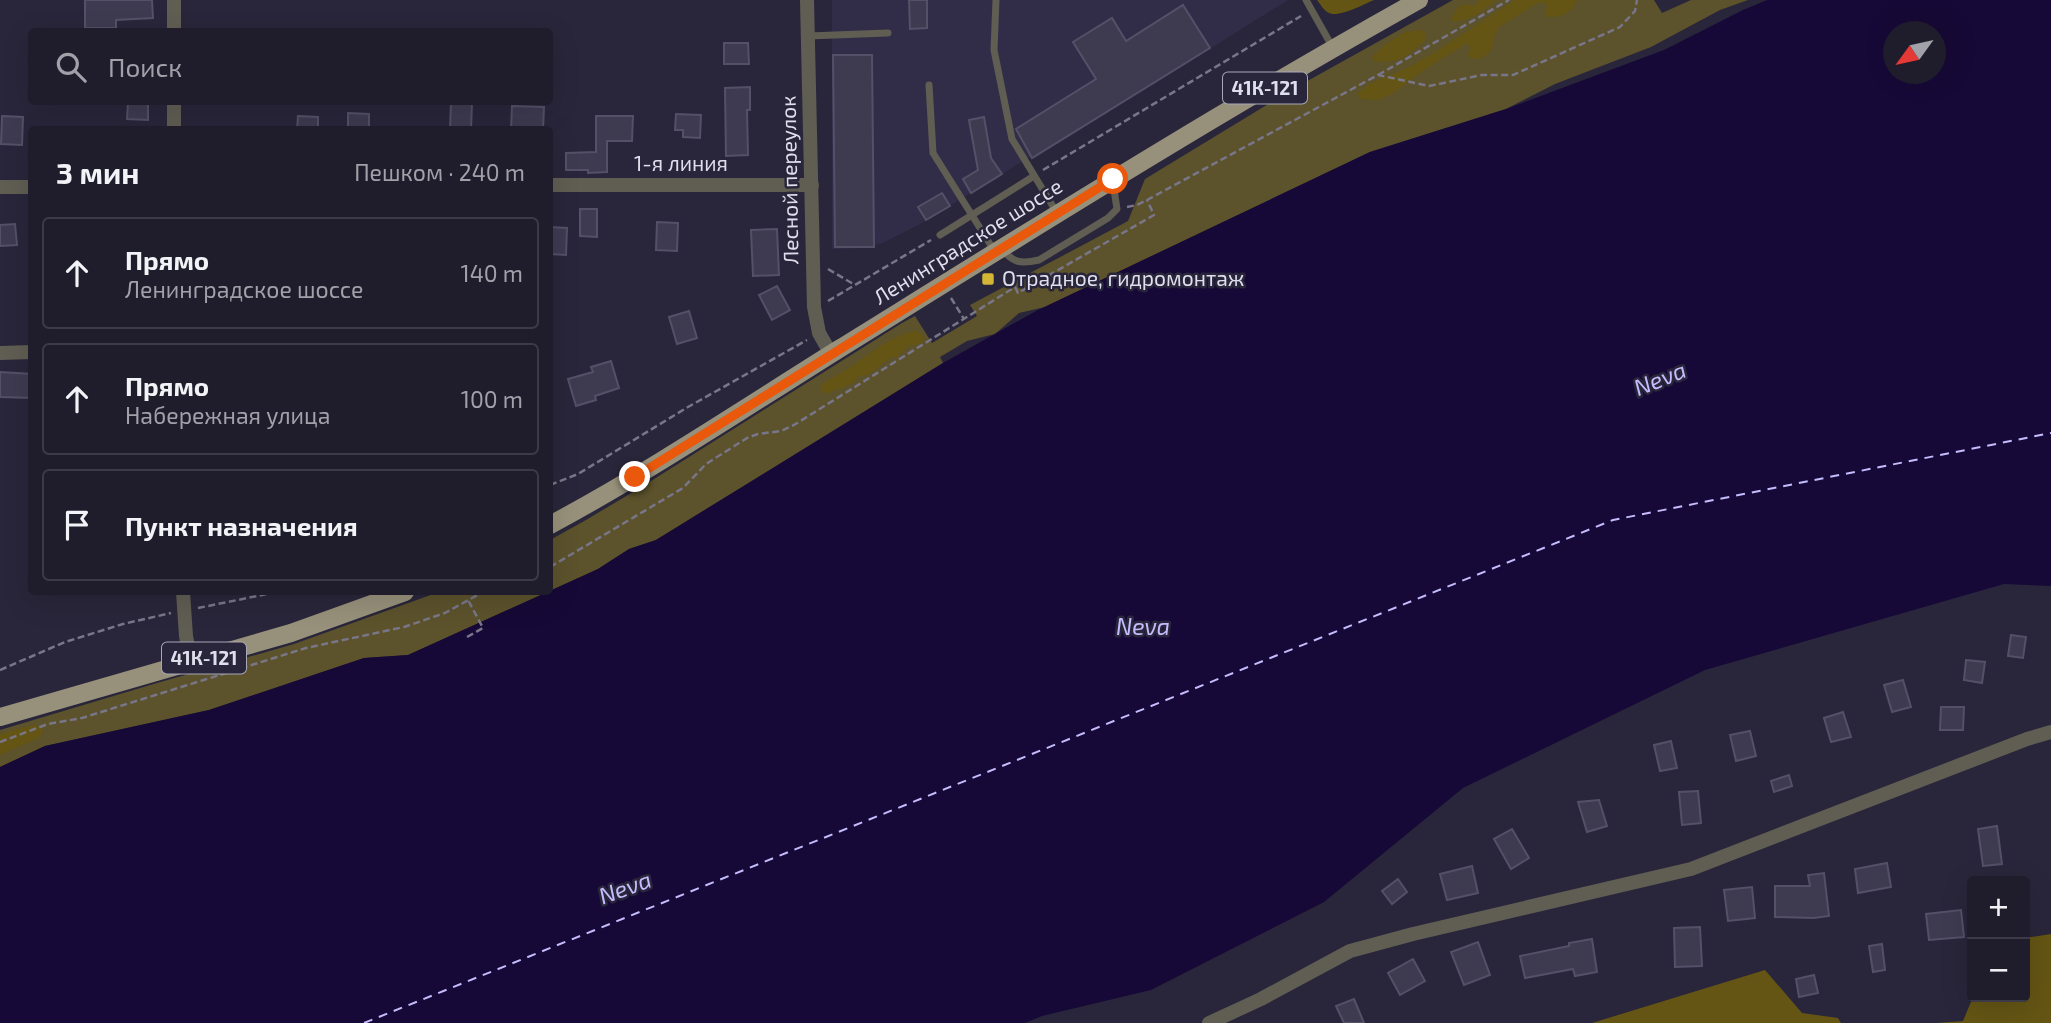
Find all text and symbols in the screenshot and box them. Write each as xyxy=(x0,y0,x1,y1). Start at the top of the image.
north arrow xyxy=(1883,21,1946,84)
search box xyxy=(28,28,553,105)
icon: search xyxy=(52,48,90,86)
text: Поиск xyxy=(108,51,182,82)
road number: 41К-121 xyxy=(1223,72,1307,104)
street label: Лесной переулок xyxy=(775,95,803,265)
street label: 1-я линия xyxy=(634,150,728,175)
text: 3 мин xyxy=(56,154,140,190)
text: Пешком · 240 m xyxy=(354,158,525,186)
route start xyxy=(1097,163,1128,194)
street label: Ленинградское шоссе xyxy=(868,172,1066,309)
text: Прямо xyxy=(125,244,209,275)
icon: ahead xyxy=(58,254,96,292)
text: 140 m xyxy=(461,259,523,287)
place label: Отрадное, гидромонтаж xyxy=(1002,265,1244,290)
marker: Отрадное, гидромонтаж xyxy=(980,271,996,287)
text: Ленинградское шоссе xyxy=(125,275,363,303)
water label: Neva xyxy=(1629,355,1690,401)
text: Прямо xyxy=(125,370,209,401)
icon: ahead xyxy=(58,380,96,418)
text: 100 m xyxy=(461,385,523,413)
text: Набережная улица xyxy=(125,401,330,429)
route end xyxy=(619,461,650,492)
icon: arrive xyxy=(58,506,96,544)
text: Пункт назначения xyxy=(125,510,358,541)
water label: Neva xyxy=(1116,612,1170,640)
road number: 41К-121 xyxy=(162,642,246,674)
water label: Neva xyxy=(595,865,655,909)
map controls xyxy=(1967,876,2030,1002)
button: + xyxy=(1967,876,2030,939)
button: − xyxy=(1967,939,2030,1002)

